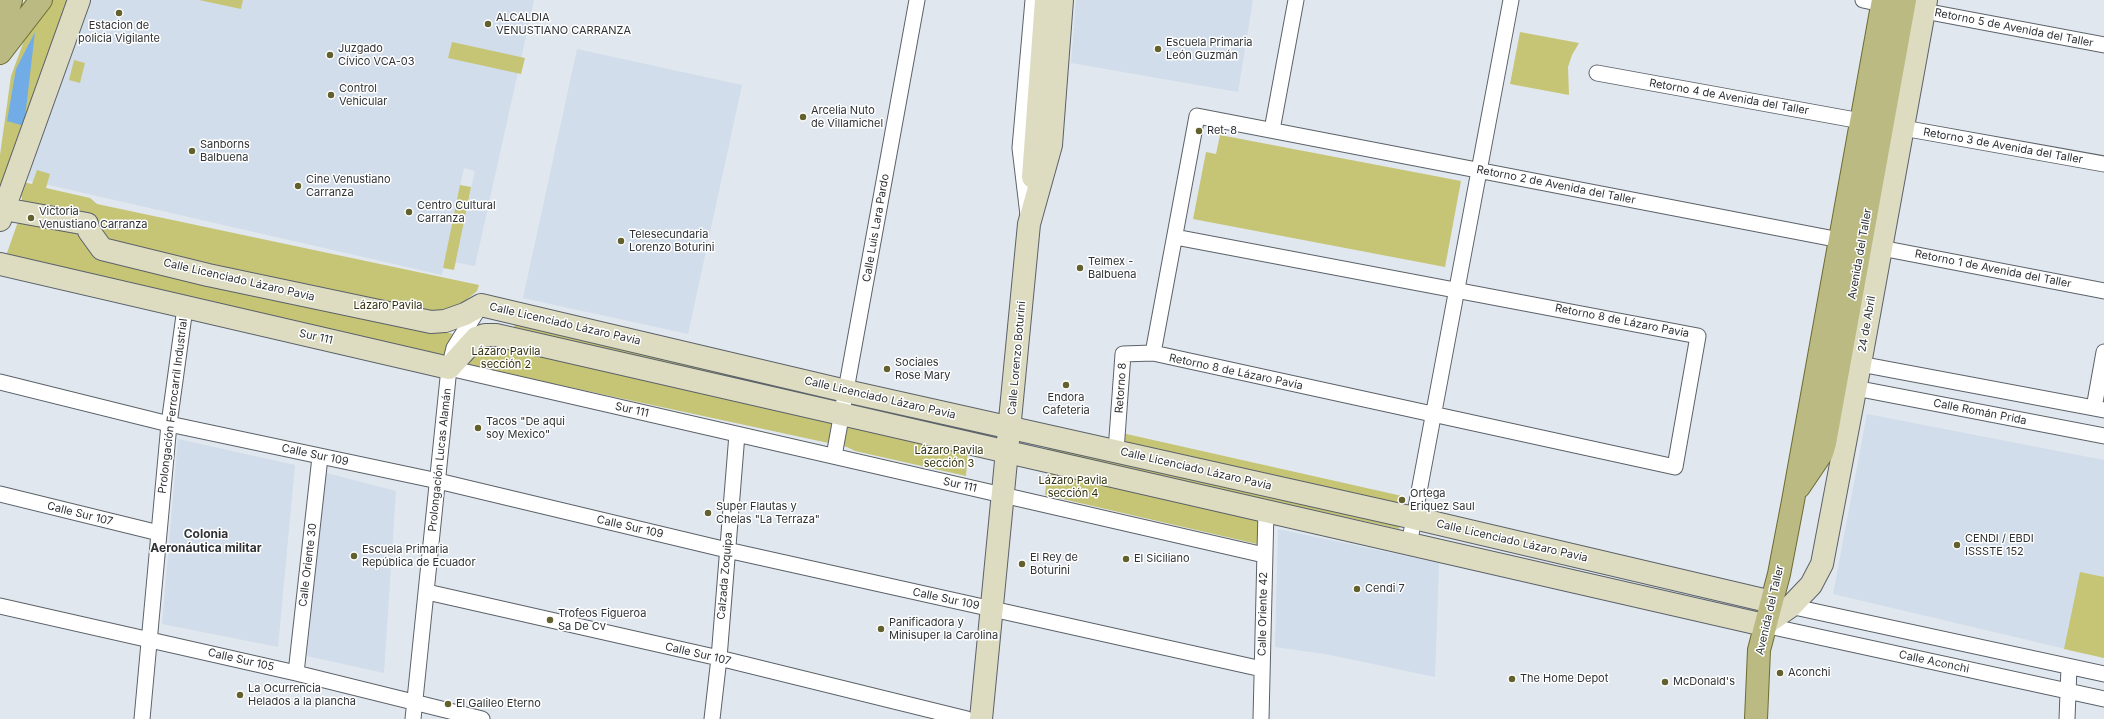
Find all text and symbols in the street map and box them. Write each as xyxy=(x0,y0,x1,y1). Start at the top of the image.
street label: Retorno 5 de Avenida del Taller xyxy=(1933,6,2095,50)
marker: Estacion de policia Vigilante xyxy=(114,8,124,18)
place label: ALCALDIA VENUSTIANO CARRANZA xyxy=(496,11,631,37)
place label: Estacion de policia Vigilante xyxy=(78,19,160,45)
marker: ALCALDIA VENUSTIANO CARRANZA xyxy=(483,19,493,29)
place label: Escuela Primaria León Guzmán xyxy=(1166,36,1253,62)
place label: Juzgado Cívico VCA-03 xyxy=(338,42,415,68)
marker: Escuela Primaria León Guzmán xyxy=(1153,44,1163,54)
marker: Juzgado Cívico VCA-03 xyxy=(325,50,335,60)
street label: Retorno 4 de Avenida del Taller xyxy=(1648,76,1810,118)
place label: Control Vehicular xyxy=(339,82,387,108)
marker: Control Vehicular xyxy=(326,90,336,100)
place label: Arcelia Nuto de Villamichel xyxy=(811,104,883,130)
marker: Arcelia Nuto de Villamichel xyxy=(798,112,808,122)
place label: Ret. 8 xyxy=(1207,124,1237,138)
street label: Retorno 3 de Avenida del Taller xyxy=(1922,125,2084,167)
marker: Ret. 8 xyxy=(1194,126,1204,136)
place label: Sanborns Balbuena xyxy=(200,138,250,164)
marker: Sanborns Balbuena xyxy=(187,146,197,156)
street label: Retorno 2 de Avenida del Taller xyxy=(1475,163,1637,207)
place label: Cine Venustiano Carranza xyxy=(306,173,390,199)
street label: Calle Luis Lara Pardo xyxy=(860,173,892,283)
marker: Cine Venustiano Carranza xyxy=(293,181,303,191)
place label: Centro Cultural Carranza xyxy=(417,199,496,225)
place label: Victoria Venustiano Carranza xyxy=(39,205,147,231)
marker: Centro Cultural Carranza xyxy=(404,207,414,217)
street label: Avenida del Taller xyxy=(1846,208,1874,300)
marker: Victoria Venustiano Carranza xyxy=(26,213,36,223)
place label: Telesecundaria Lorenzo Boturini xyxy=(629,228,714,254)
marker: Telesecundaria Lorenzo Boturini xyxy=(616,236,626,246)
street label: Retorno 1 de Avenida del Taller xyxy=(1914,247,2072,291)
place label: Telmex - Balbuena xyxy=(1088,255,1136,281)
street label: Calle Licenciado Lázaro Pavia xyxy=(162,256,316,304)
marker: Telmex - Balbuena xyxy=(1075,263,1085,273)
street label: 24 de Abril xyxy=(1856,295,1878,353)
park label: Lázaro Pavila xyxy=(353,299,423,313)
street label: Calle Licenciado Lázaro Pavia xyxy=(488,300,642,348)
street label: Calle Lorenzo Boturini xyxy=(1005,300,1029,416)
street label: Retorno 8 de Lázaro Pavia xyxy=(1554,302,1690,340)
street label: Prolongación Ferrocarril Industrial xyxy=(156,318,190,494)
street label: Sur 111 xyxy=(298,327,334,347)
park label: Lázaro Pavila sección 2 xyxy=(471,345,541,371)
street label: Retorno 8 de Lázaro Pavia xyxy=(1168,351,1304,393)
place label: Sociales Rose Mary xyxy=(895,356,950,382)
street label: Retorno 8 xyxy=(1113,362,1129,414)
marker: Sociales Rose Mary xyxy=(882,364,892,374)
street label: Calle Licenciado Lázaro Pavia xyxy=(803,374,957,422)
marker: Endora Cafeteria xyxy=(1061,380,1071,390)
street label: Prolongación Lucas Alamán xyxy=(426,388,454,532)
place label: Endora Cafeteria xyxy=(1042,391,1090,417)
street label: Calle Román Prida xyxy=(1932,396,2028,428)
street label: Sur 111 xyxy=(614,400,650,420)
place label: Tacos "De aqui soy Mexico" xyxy=(486,415,565,441)
marker: Tacos "De aqui soy Mexico" xyxy=(473,423,483,433)
street label: Calle Sur 109 xyxy=(280,441,350,469)
park label: Lázaro Pavila sección 3 xyxy=(914,444,984,470)
street label: Calle Licenciado Lázaro Pavia xyxy=(1119,445,1273,493)
park label: Lázaro Pavila sección 4 xyxy=(1038,474,1108,500)
street label: Sur 111 xyxy=(942,475,978,495)
place label: Ortega Eriquez Saul xyxy=(1410,487,1475,513)
marker: Ortega Eriquez Saul xyxy=(1397,495,1407,505)
street label: Calle Sur 107 xyxy=(46,499,114,529)
place label: Super Flautas y Chelas "La Terraza" xyxy=(716,500,820,526)
marker: Super Flautas y Chelas "La Terraza" xyxy=(703,508,713,518)
street label: Calle Sur 109 xyxy=(595,513,665,541)
street label: Calle Licenciado Lázaro Pavia xyxy=(1435,517,1589,565)
street label: Calle Oriente 30 xyxy=(296,522,320,608)
district label: Colonia Aeronáutica militar xyxy=(150,527,262,555)
street label: Calzada Zoquipa xyxy=(715,532,735,620)
place label: CENDI / EBDI ISSSTE 152 xyxy=(1965,532,2034,558)
marker: CENDI / EBDI ISSSTE 152 xyxy=(1952,540,1962,550)
place label: Escuela Primaria República de Ecuador xyxy=(362,543,476,569)
marker: Escuela Primaria República de Ecuador xyxy=(349,551,359,561)
place label: El Rey de Boturini xyxy=(1030,551,1078,577)
place label: El Siciliano xyxy=(1134,552,1190,566)
marker: El Siciliano xyxy=(1121,554,1131,564)
marker: El Rey de Boturini xyxy=(1017,559,1027,569)
street label: Avenida del Taller xyxy=(1753,564,1787,656)
street label: Calle Oriente 42 xyxy=(1256,572,1270,656)
place label: Cendi 7 xyxy=(1365,582,1405,596)
marker: Cendi 7 xyxy=(1352,584,1362,594)
street label: Calle Sur 109 xyxy=(911,585,981,613)
place label: Trofeos Figueroa Sa De Cv xyxy=(558,607,646,633)
marker: Trofeos Figueroa Sa De Cv xyxy=(545,615,555,625)
place label: Panificadora y Minisuper la Carolina xyxy=(889,616,998,642)
marker: Panificadora y Minisuper la Carolina xyxy=(876,624,886,634)
street label: Calle Sur 107 xyxy=(664,640,732,668)
street label: Calle Sur 105 xyxy=(206,646,276,674)
street label: Calle Aconchi xyxy=(1898,648,1970,676)
place label: Aconchi xyxy=(1788,666,1830,680)
marker: Aconchi xyxy=(1775,668,1785,678)
place label: The Home Depot xyxy=(1520,672,1608,686)
marker: The Home Depot xyxy=(1507,674,1517,684)
place label: McDonald's xyxy=(1673,675,1735,689)
marker: McDonald's xyxy=(1660,677,1670,687)
place label: La Ocurrencia Helados a la plancha xyxy=(248,682,356,708)
marker: La Ocurrencia Helados a la plancha xyxy=(235,690,245,700)
place label: El Galileo Eterno xyxy=(456,697,541,711)
marker: El Galileo Eterno xyxy=(443,699,453,709)

